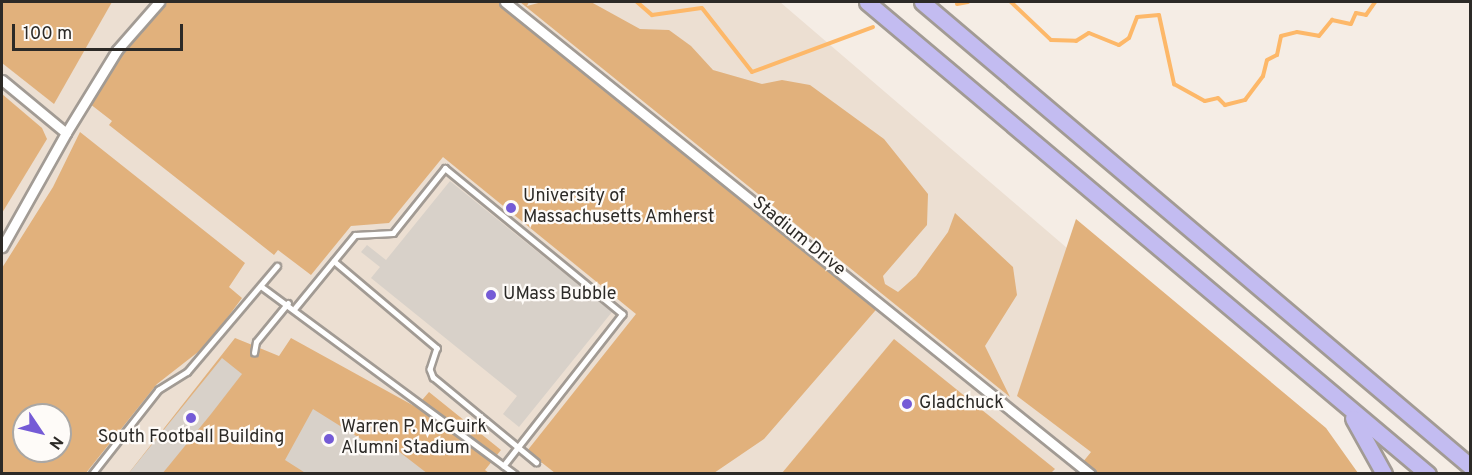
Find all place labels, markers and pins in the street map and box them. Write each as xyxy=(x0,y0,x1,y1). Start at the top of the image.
place label: University of Massachusetts Amherst xyxy=(523,187,715,230)
marker: University of Massachusetts Amherst xyxy=(504,201,518,215)
place label: UMass Bubble xyxy=(503,284,616,306)
marker: UMass Bubble xyxy=(484,288,498,302)
place label: Gladchuck xyxy=(919,393,1004,415)
marker: Gladchuck xyxy=(900,397,914,411)
marker: South Football Building xyxy=(184,411,198,425)
place label: Warren P. McGuirk Alumni Stadium xyxy=(341,418,487,460)
place label: South Football Building xyxy=(98,427,284,449)
marker: Warren P. McGuirk Alumni Stadium xyxy=(322,432,336,446)

